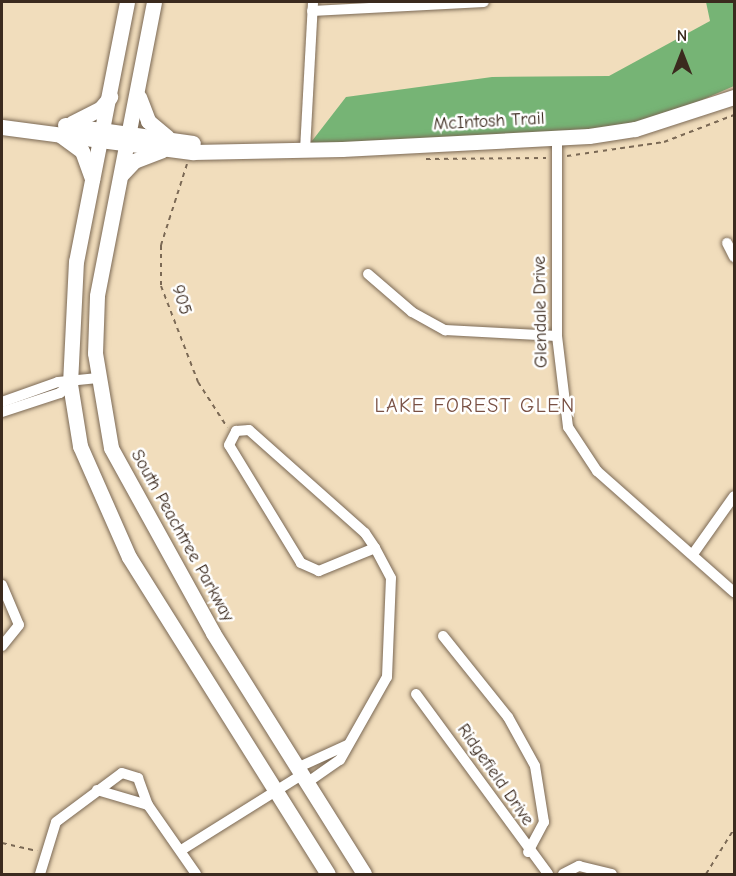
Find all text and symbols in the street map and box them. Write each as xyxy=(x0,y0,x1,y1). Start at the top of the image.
north arrow xyxy=(652,24,712,84)
text: N xyxy=(677,27,687,45)
street label: McIntosh Trail xyxy=(433,108,545,136)
street label: Glendale Drive xyxy=(529,256,553,368)
street label: 905 xyxy=(166,282,196,318)
district label: LAKE FOREST GLEN xyxy=(374,393,576,417)
street label: South Peachtree Parkway xyxy=(126,446,238,626)
street label: Ridgefield Drive xyxy=(452,720,538,830)

